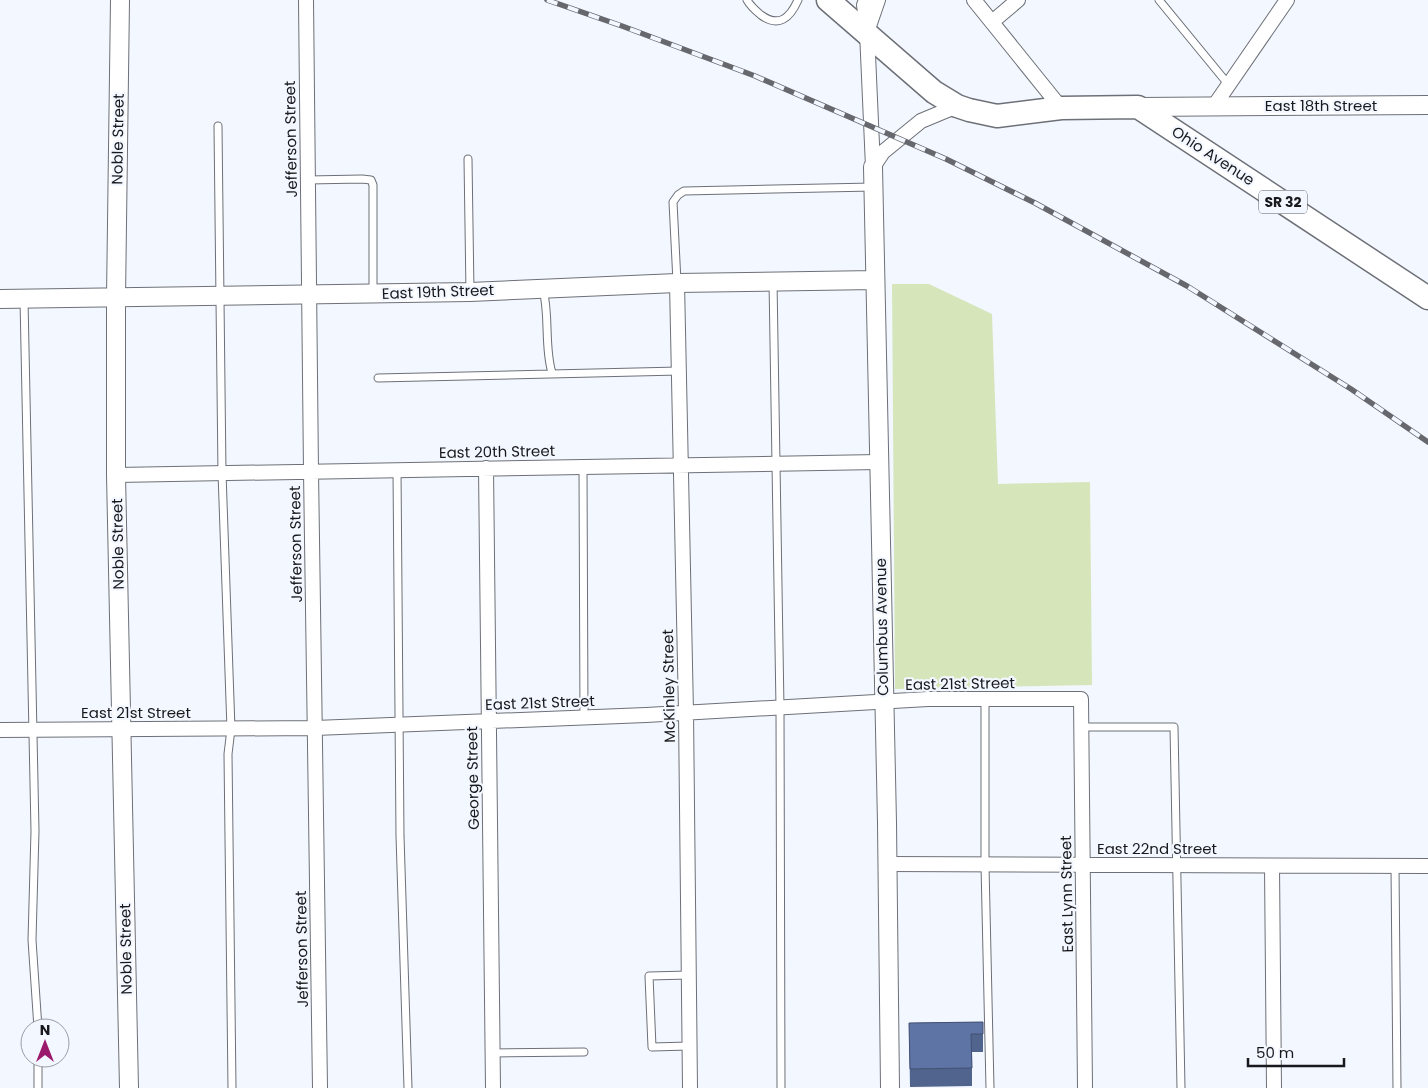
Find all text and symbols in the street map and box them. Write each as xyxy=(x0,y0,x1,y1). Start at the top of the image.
street label: Jefferson Street xyxy=(279,80,302,198)
street label: Noble Street xyxy=(106,93,129,185)
street label: East 18th Street xyxy=(1265,95,1377,116)
street label: Ohio Avenue xyxy=(1168,121,1259,190)
road number: SR 32 xyxy=(1259,190,1307,213)
street label: East 19th Street xyxy=(381,279,495,304)
street label: East 20th Street xyxy=(439,440,555,463)
street label: Jefferson Street xyxy=(284,485,307,603)
street label: Noble Street xyxy=(106,498,129,590)
street label: Columbus Avenue xyxy=(870,558,893,696)
street label: McKinley Street xyxy=(657,629,680,743)
street label: East 21st Street xyxy=(905,672,1015,695)
street label: East 21st Street xyxy=(485,690,595,715)
street label: East 21st Street xyxy=(81,702,191,723)
street label: George Street xyxy=(461,726,484,830)
street label: East Lynn Street xyxy=(1055,835,1078,953)
street label: East 22nd Street xyxy=(1097,838,1217,859)
street label: Jefferson Street xyxy=(290,890,313,1008)
street label: Noble Street xyxy=(114,903,137,995)
north arrow xyxy=(20,1018,70,1068)
text: N xyxy=(40,1020,50,1040)
scale bar xyxy=(1248,1036,1344,1068)
text: 50 m xyxy=(1256,1042,1294,1063)

